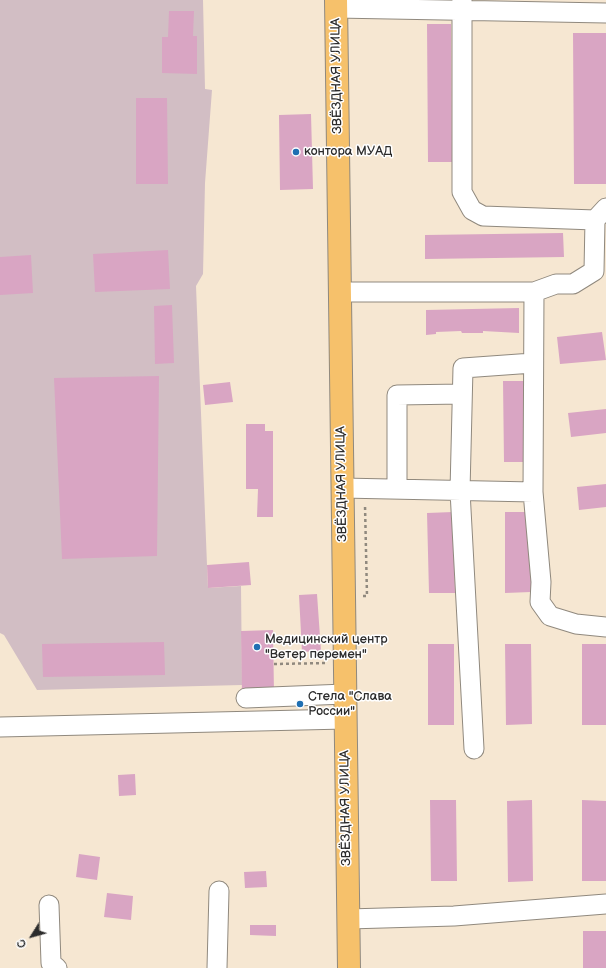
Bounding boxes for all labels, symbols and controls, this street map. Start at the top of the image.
street label: ЗВЁЗДНАЯ УЛИЦА [328,18,346,134]
place label: контора МУАД [304,144,392,160]
marker: контора МУАД [291,147,301,157]
street label: ЗВЁЗДНАЯ УЛИЦА [333,426,351,542]
place label: Медицинский центр "Ветер перемен" [265,632,388,663]
marker: Медицинский центр "Ветер перемен" [252,642,262,652]
place label: Стела "Слава России" [308,689,392,720]
marker: Стела "Слава России" [295,699,305,709]
street label: ЗВЁЗДНАЯ УЛИЦА [337,750,355,866]
north arrow [12,916,52,956]
text: С [15,937,30,950]

